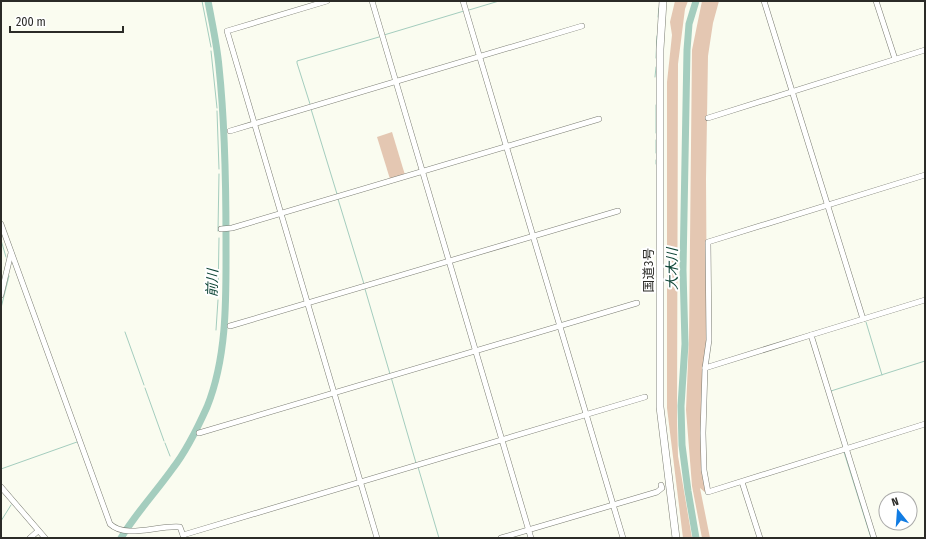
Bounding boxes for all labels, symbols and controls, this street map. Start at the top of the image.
scale bar [10,8,123,34]
text: 200 m [16,15,46,29]
water label: 大木川 [664,246,681,290]
street label: 国道3号 [641,248,656,292]
water label: 前川 [204,267,222,297]
north arrow [878,491,918,531]
text: N [890,495,900,509]

